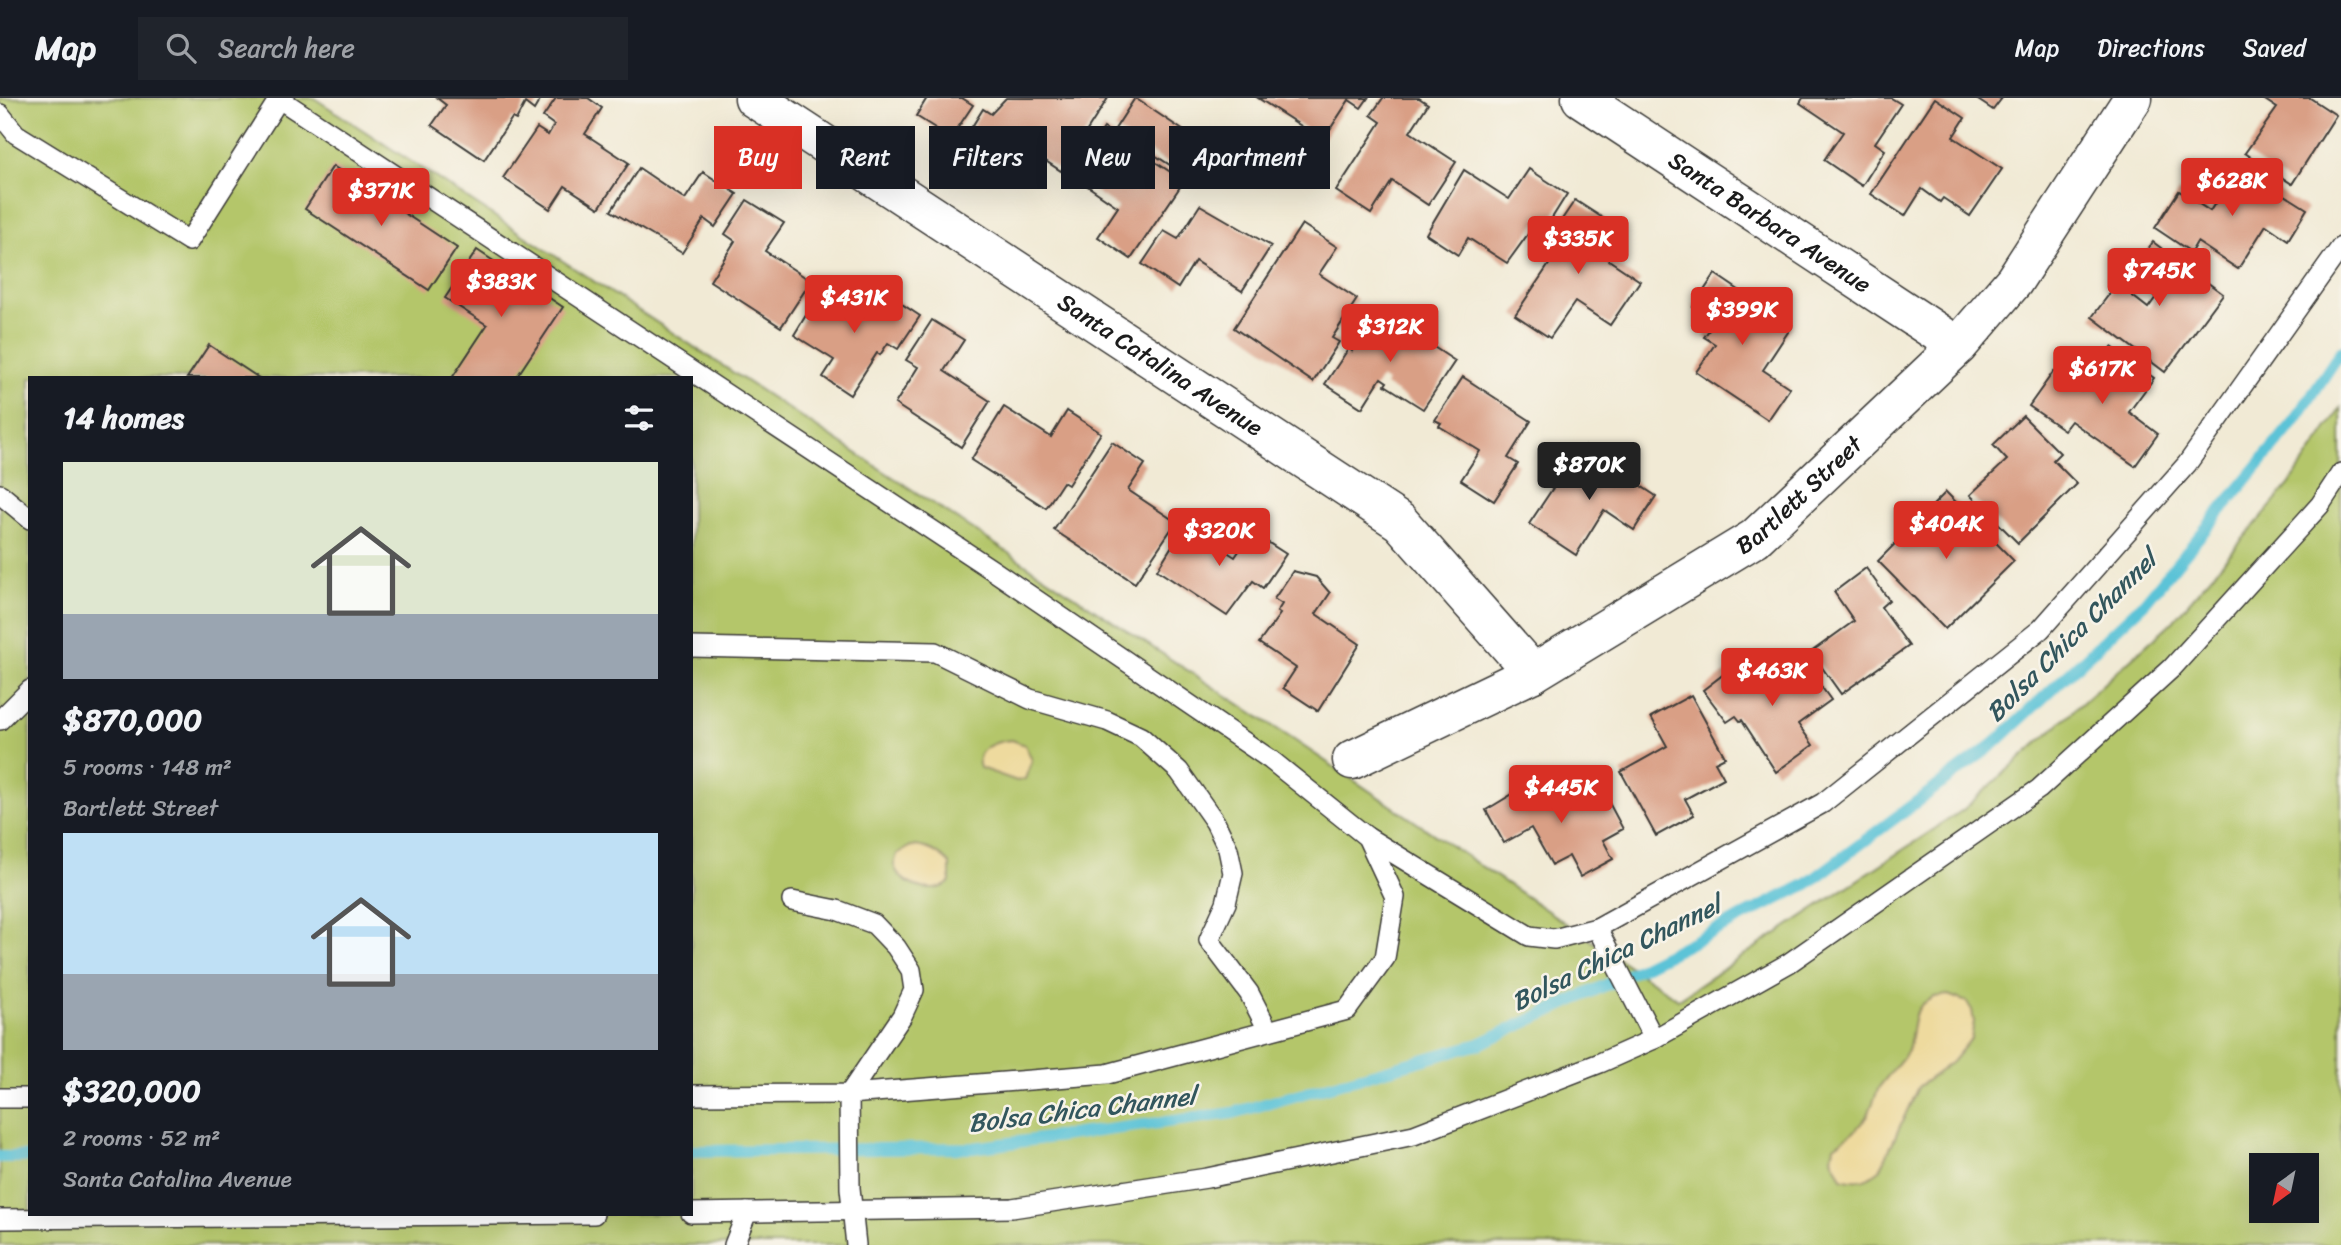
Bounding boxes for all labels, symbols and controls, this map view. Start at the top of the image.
search box [138,17,628,80]
text: Map [35,19,96,77]
text: Search here [218,25,355,71]
text: Map [2015,27,2059,69]
text: Directions [2097,27,2205,69]
text: Saved [2243,27,2306,69]
icon: search [162,29,200,67]
chip: Buy [714,126,802,189]
chip: Rent [816,126,915,189]
chip: Filters [929,126,1047,189]
chip: New [1061,126,1155,189]
chip: Apartment [1169,126,1330,189]
street label: Santa Barbara Avenue [1660,140,1880,305]
pin: $628K [2183,158,2281,218]
text: $628K [2197,160,2267,201]
pin: $371K [332,169,430,228]
text: $371K [348,170,414,211]
pin: $335K [1529,216,1627,276]
text: $335K [1544,218,1612,259]
pin: $745K [2110,248,2208,308]
text: $745K [2123,250,2195,291]
pin: $383K [452,260,550,319]
text: $383K [467,261,535,302]
pin: $431K [805,275,903,335]
text: $431K [821,277,887,318]
street label: Santa Catalina Avenue [1049,282,1272,448]
pin: $399K [1693,288,1791,347]
text: $399K [1707,289,1777,330]
pin: $312K [1341,304,1439,364]
text: $312K [1357,306,1423,347]
pin: $617K [2053,346,2151,406]
text: $617K [2069,348,2135,389]
text: 14 homes [63,391,184,445]
icon: filters [620,399,658,437]
street label: Bartlett Street [1727,424,1874,566]
pin: $870K [1540,442,1638,502]
text: $870K [1553,444,1625,485]
pin: $404K [1897,502,1995,561]
text: $404K [1910,503,1982,544]
icon: home [298,508,424,634]
pin: $320K [1170,508,1268,568]
text: $320K [1184,510,1254,551]
water label: Bolsa Chica Channel [1974,535,2172,733]
pin: $463K [1723,648,1821,708]
text: $463K [1737,650,1807,691]
text: $870,000 [63,693,202,747]
text: 5 rooms · 148 m² [63,747,232,788]
pin: $445K [1512,766,1610,825]
text: $445K [1525,767,1597,808]
text: Bartlett Street [63,788,218,829]
icon: home [298,879,424,1005]
water label: Bolsa Chica Channel [1503,880,1734,1024]
text: $320,000 [63,1064,201,1118]
water label: Bolsa Chica Channel [966,1072,1204,1146]
text: 2 rooms · 52 m² [63,1118,220,1159]
north arrow [2249,1153,2319,1223]
map controls [2249,1153,2319,1223]
text: Santa Catalina Avenue [63,1159,292,1200]

